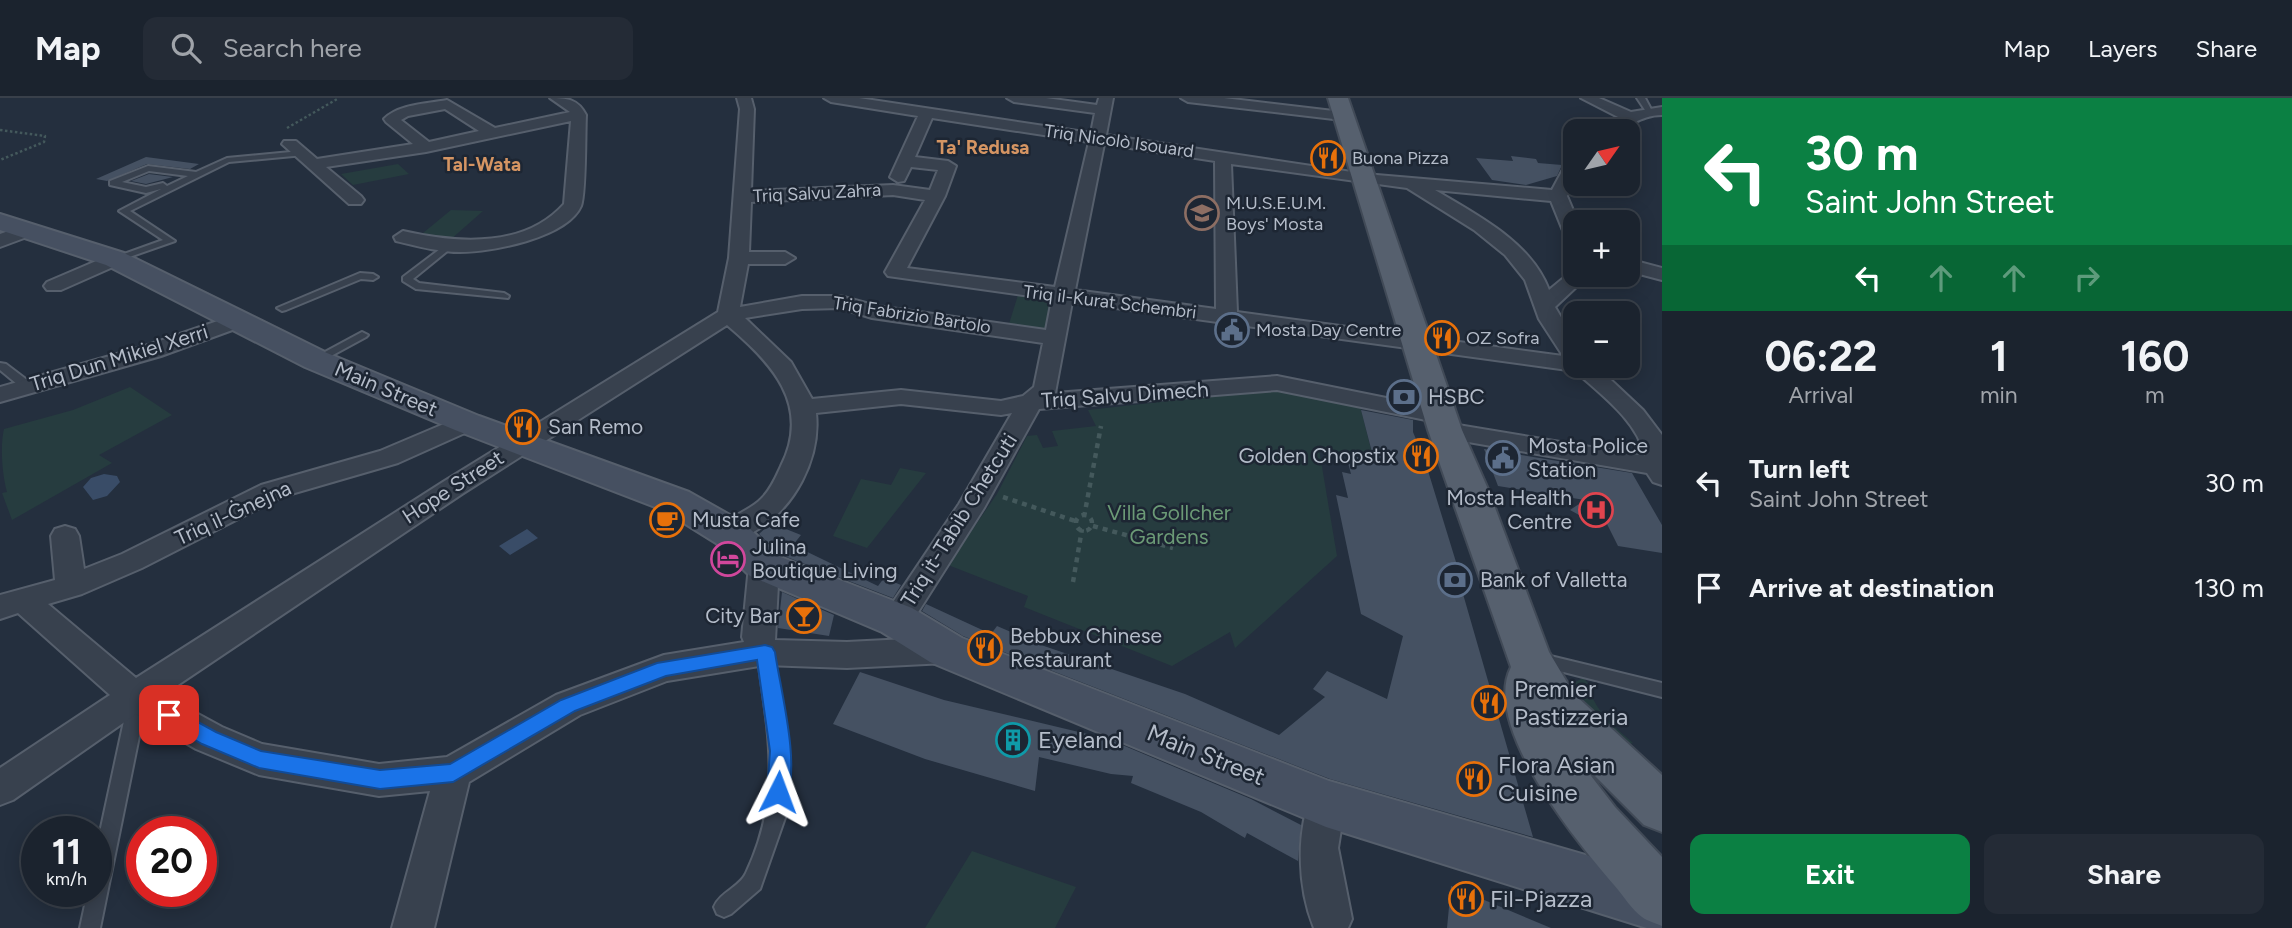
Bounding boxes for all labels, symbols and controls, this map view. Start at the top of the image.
search box [143,17,633,80]
text: Map [35,29,101,68]
icon: search [167,29,205,67]
text: Search here [223,32,362,64]
text: Map [2003,34,2050,63]
text: Layers [2088,34,2157,63]
text: Share [2195,34,2257,63]
north arrow [1563,119,1640,196]
map controls [1563,119,1640,378]
street label: Triq Nicolò Isouard [1043,120,1195,162]
text: 30 m [1805,123,1918,182]
icon: left [1690,126,1781,217]
district label: Ta' Redusa [936,136,1030,159]
restaurant icon: Buona Pizza [1309,139,1347,177]
place label: Buona Pizza [1352,147,1449,169]
district label: Tal-Wata [443,153,521,176]
street label: Triq Salvu Zahra [752,179,882,207]
text: Saint John Street [1805,183,2055,221]
place label: M.U.S.E.U.M. Boys' Mosta [1226,192,1326,235]
school or university icon: M.U.S.E.U.M. Boys' Mosta [1183,194,1221,232]
button: + [1563,210,1640,287]
icon: left [1849,259,1887,297]
icon: ahead [1922,259,1960,297]
icon: ahead [1995,259,2033,297]
icon: right [2068,259,2106,297]
street label: Triq il-Kurat Schembri [1022,280,1198,324]
street label: Triq Fabrizio Bartolo [831,292,993,338]
button: − [1563,301,1640,378]
public building icon: Mosta Day Centre [1213,311,1251,349]
street label: Triq Dun Mikiel Xerri [27,319,211,397]
place label: Mosta Day Centre [1256,319,1402,341]
restaurant icon: OZ Sofra [1423,319,1461,357]
place label: OZ Sofra [1466,327,1539,349]
text: 06:22 [1765,331,1877,382]
text: 1 [1990,331,2008,382]
text: 160 [2120,331,2189,382]
street label: Main Street [331,356,441,421]
street label: Triq Salvu Dimech [1040,376,1209,413]
bank icon: HSBC [1385,378,1423,416]
text: Arrival [1788,381,1853,409]
text: min [1980,381,2018,409]
text: m [2145,381,2165,409]
place label: HSBC [1428,384,1485,409]
restaurant icon: San Remo [504,408,542,446]
place label: San Remo [548,414,643,439]
street label: Triq it-Tabib Chetcuti [895,429,1022,611]
place label: Mosta Police Station [1528,433,1648,482]
restaurant icon: Golden Chopstix [1402,437,1440,475]
public building icon: Mosta Police Station [1484,439,1522,477]
place label: Golden Chopstix [1239,443,1396,468]
street label: Hope Street [397,445,508,529]
text: Turn left [1749,453,1850,485]
icon: left [1690,464,1728,502]
text: 30 m [2205,467,2264,499]
street label: Triq il-Ġnejna [171,475,295,550]
place label: Mosta Health Centre [1446,485,1572,534]
text: Saint John Street [1749,485,1928,513]
hospital icon: Mosta Health Centre [1577,491,1615,529]
park label: Villa Gollcher Gardens [1107,500,1231,549]
cafe icon: Musta Cafe [648,501,686,539]
place label: Musta Cafe [692,507,800,532]
place label: Julina Boutique Living [752,534,898,583]
hotel icon: Julina Boutique Living [709,540,747,578]
bank icon: Bank of Valletta [1436,561,1474,599]
place label: Bank of Valletta [1480,567,1627,592]
icon: arrive [1690,569,1728,607]
text: Arrive at destination [1749,572,1994,604]
text: 130 m [2194,572,2264,604]
bar icon: City Bar [785,597,823,635]
place label: City Bar [705,603,780,628]
place label: Bebbux Chinese Restaurant [1010,623,1162,672]
restaurant icon: Bebbux Chinese Restaurant [966,629,1004,667]
place label: Premier Pastizzeria [1514,674,1628,731]
restaurant icon: Premier Pastizzeria [1470,684,1508,722]
pin [139,685,199,745]
icon: arrive [150,696,188,734]
street label: Main Street [1143,718,1269,791]
building icon: Eyeland [994,721,1032,759]
place label: Eyeland [1038,725,1123,754]
place label: Flora Asian Cuisine [1498,750,1615,807]
position arrow [741,755,815,829]
restaurant icon: Flora Asian Cuisine [1455,760,1493,798]
speed limit sign: 20 [126,816,217,907]
text: 11 [52,831,81,873]
button: Exit [1690,834,1970,914]
button: Share [1984,834,2264,914]
text: km/h [46,868,87,890]
restaurant icon: Fil-Pjazza [1447,880,1485,918]
place label: Fil-Pjazza [1490,884,1592,913]

